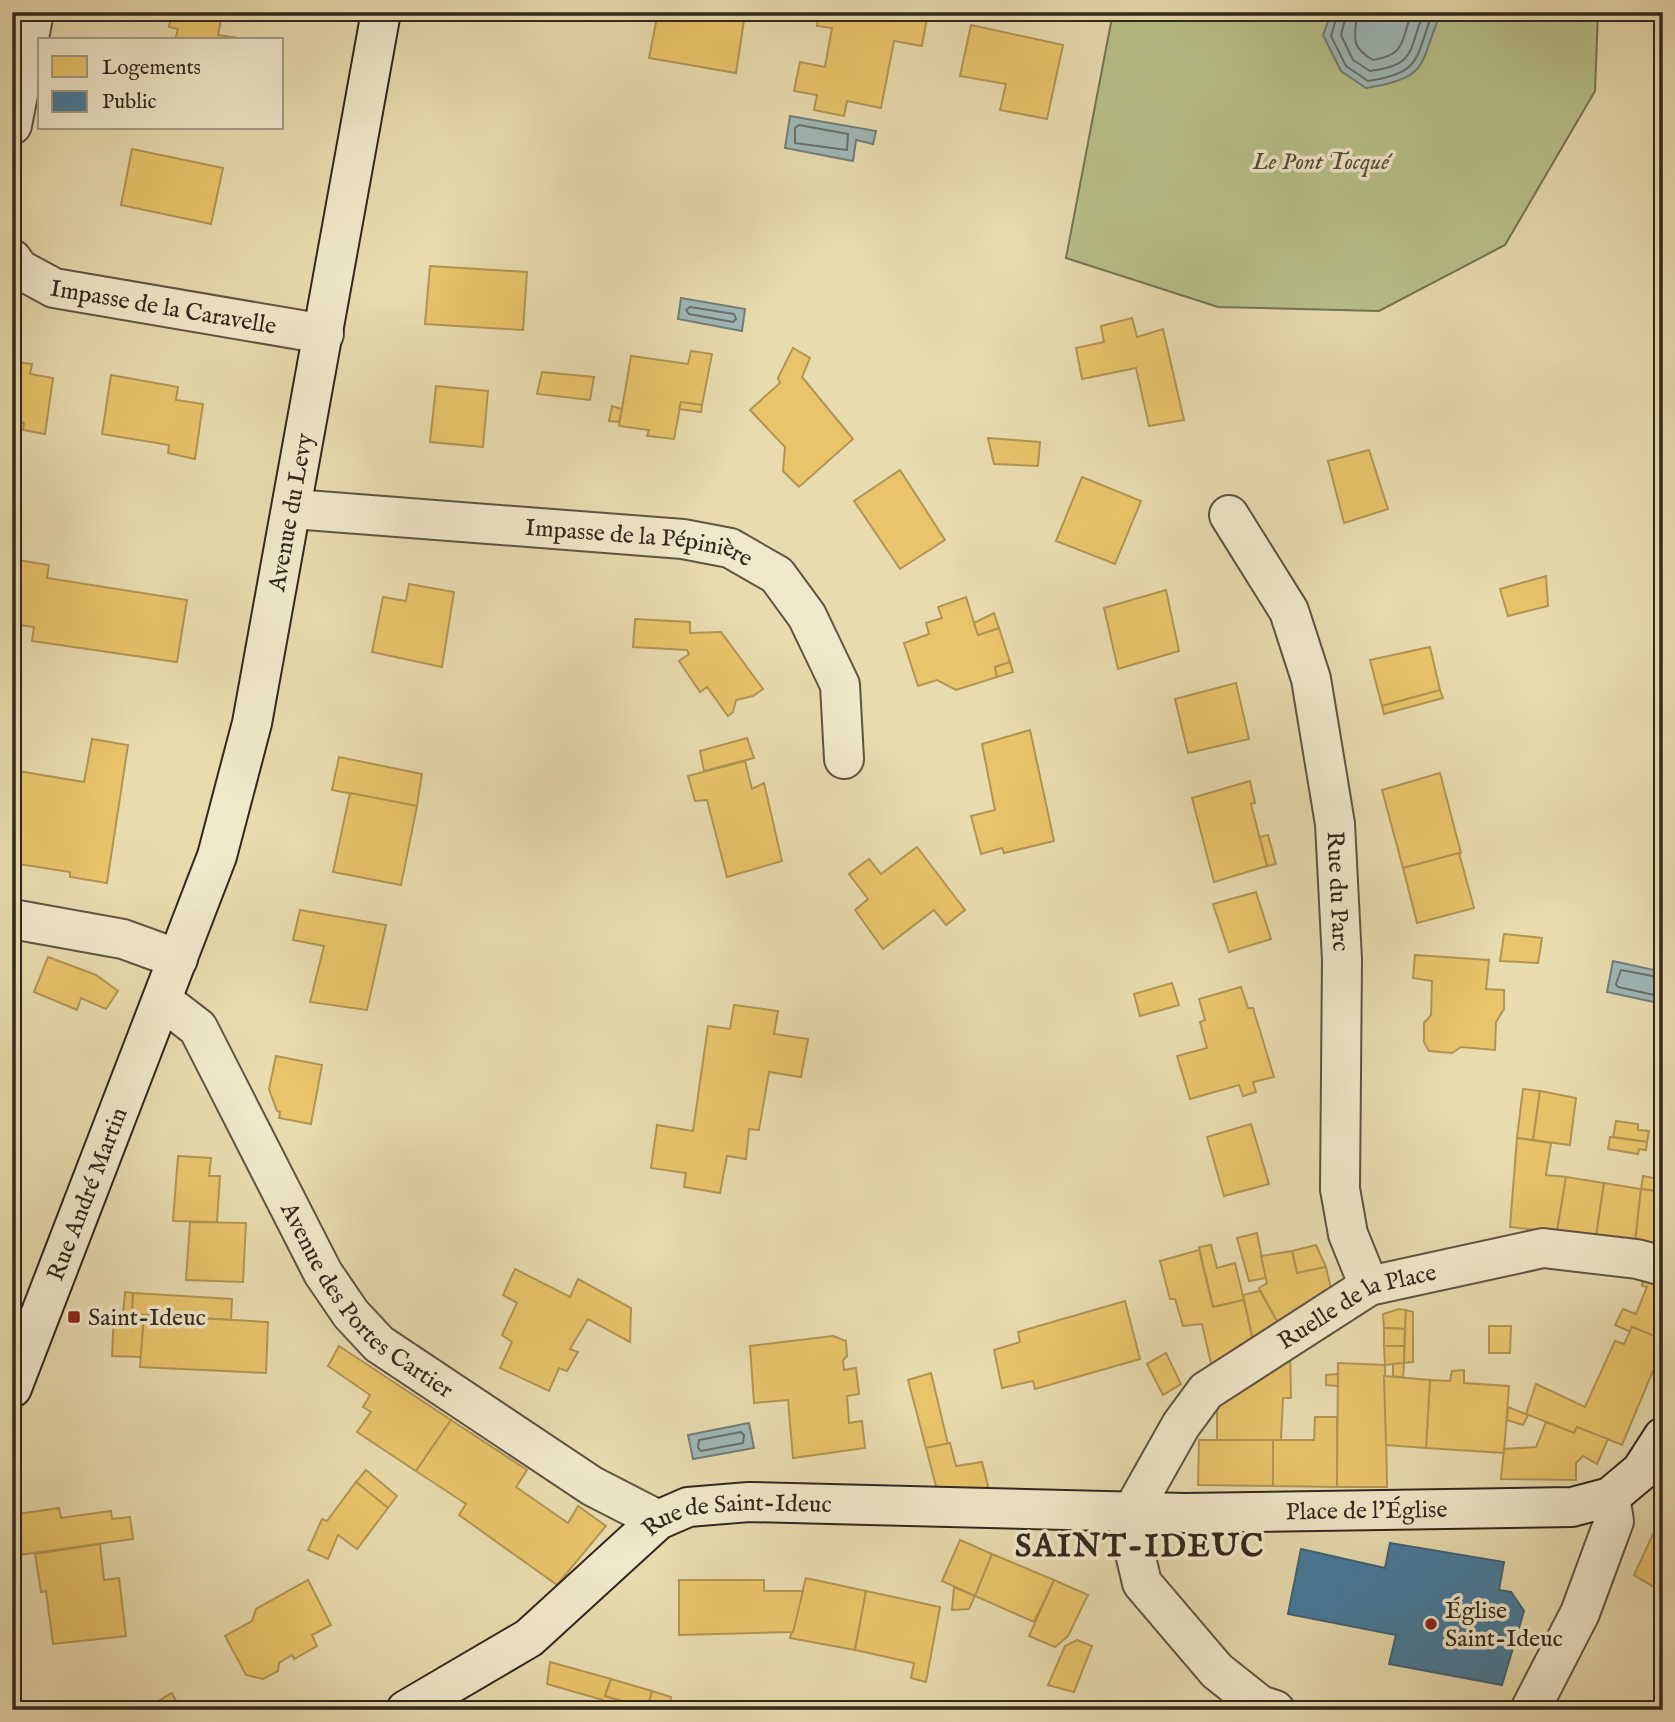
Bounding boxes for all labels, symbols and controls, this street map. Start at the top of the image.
legend [38,38,284,130]
text: Logements [102,55,201,82]
text: Public [102,89,156,116]
park label: Le Pont Tocqué [1252,147,1393,178]
street label: Impasse de la Caravelle [48,274,278,343]
street label: Avenue du Levy [262,431,321,595]
street label: Impasse de la Pépinière [524,513,758,575]
street label: Rue du Parc [1318,830,1356,952]
street label: Rue André Martin [41,1103,136,1285]
street label: Avenue des Portes Cartier [272,1197,459,1406]
street label: Ruelle de la Place [1272,1258,1440,1358]
place label: Saint-Ideuc [88,1303,206,1334]
marker: Saint-Ideuc [66,1309,82,1325]
street label: Rue de Saint-Ideuc [636,1488,832,1544]
street label: Place de l'Église [1286,1495,1448,1528]
district label: SAINT-IDEUC [1015,1527,1265,1568]
place label: Église Saint-Ideuc [1445,1596,1563,1655]
marker: Église Saint-Ideuc [1423,1616,1439,1632]

